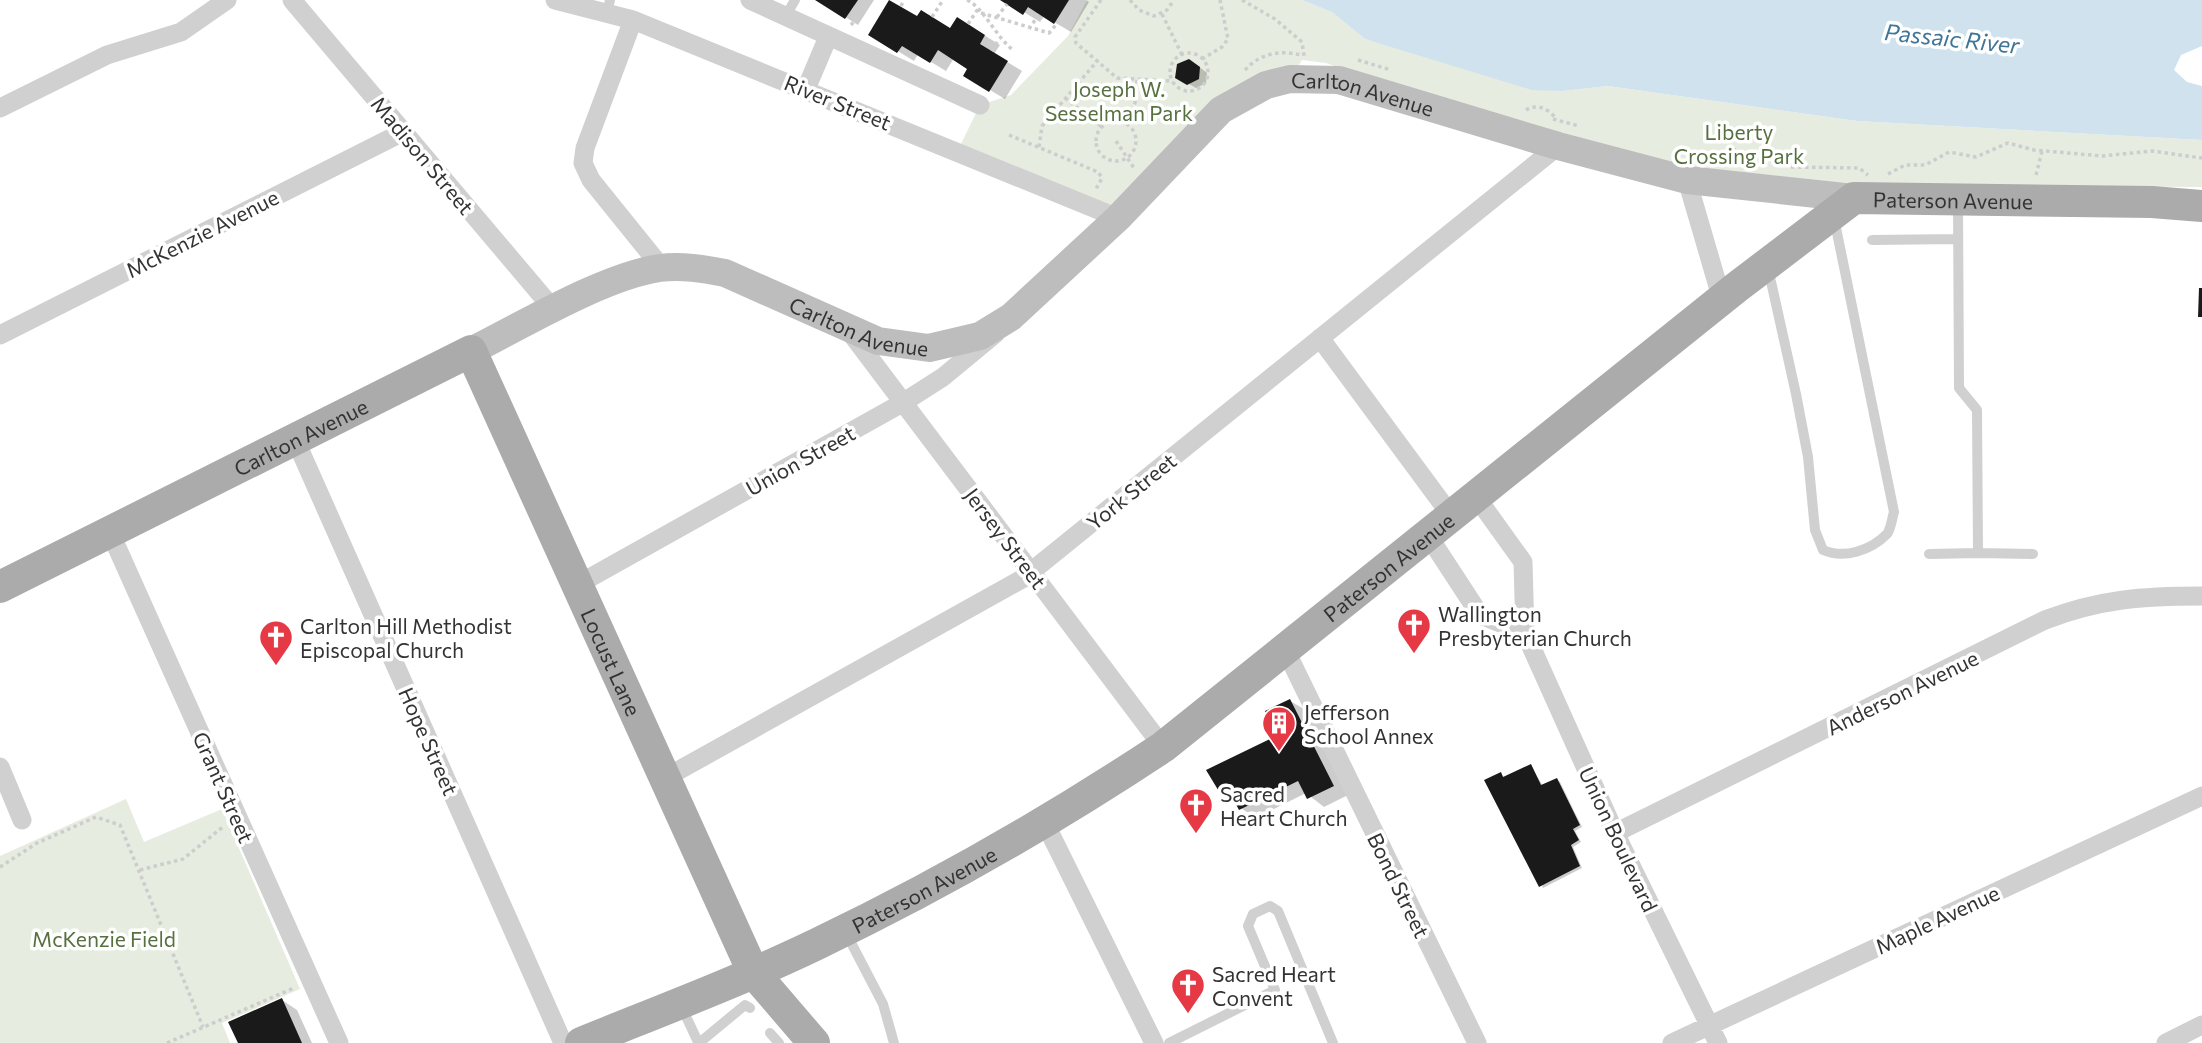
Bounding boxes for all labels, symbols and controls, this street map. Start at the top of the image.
water label: Passaic River [1883,17,2022,59]
street label: Carlton Avenue [1291,67,1437,120]
street label: River Street [781,69,895,135]
park label: Joseph W. Sesselman Park [1045,76,1193,125]
street label: Madison Street [367,91,479,219]
park label: Liberty Crossing Park [1674,119,1804,168]
street label: McKenzie Avenue [122,184,282,282]
street label: Paterson Avenue [1873,186,2033,213]
street label: Carlton Avenue [786,291,930,360]
street label: Carlton Avenue [229,393,371,480]
street label: Union Street [741,420,859,500]
street label: York Street [1081,447,1181,535]
street label: Jersey Street [960,483,1052,593]
street label: Paterson Avenue [1318,507,1458,626]
place label: Wallington Presbyterian Church [1438,601,1632,650]
street label: Locust Lane [577,604,647,719]
church icon: Wallington Presbyterian Church [1395,606,1433,655]
place label: Carlton Hill Methodist Episcopal Church [300,613,512,662]
church icon: Carlton Hill Methodist Episcopal Church [257,618,295,667]
street label: Anderson Avenue [1822,644,1982,740]
street label: Hope Street [394,683,464,799]
place label: Jefferson School Annex [1304,699,1434,748]
building icon: Jefferson School Annex [1260,704,1298,753]
street label: Grant Street [188,728,260,846]
street label: Union Boulevard [1574,763,1664,915]
place label: Sacred Heart Church [1220,781,1347,830]
church icon: Sacred Heart Church [1177,786,1215,835]
street label: Bond Street [1363,828,1435,942]
street label: Paterson Avenue [847,840,1000,938]
street label: Maple Avenue [1871,879,2003,959]
park label: McKenzie Field [32,926,176,951]
place label: Sacred Heart Convent [1212,961,1336,1010]
church icon: Sacred Heart Convent [1169,966,1207,1015]

